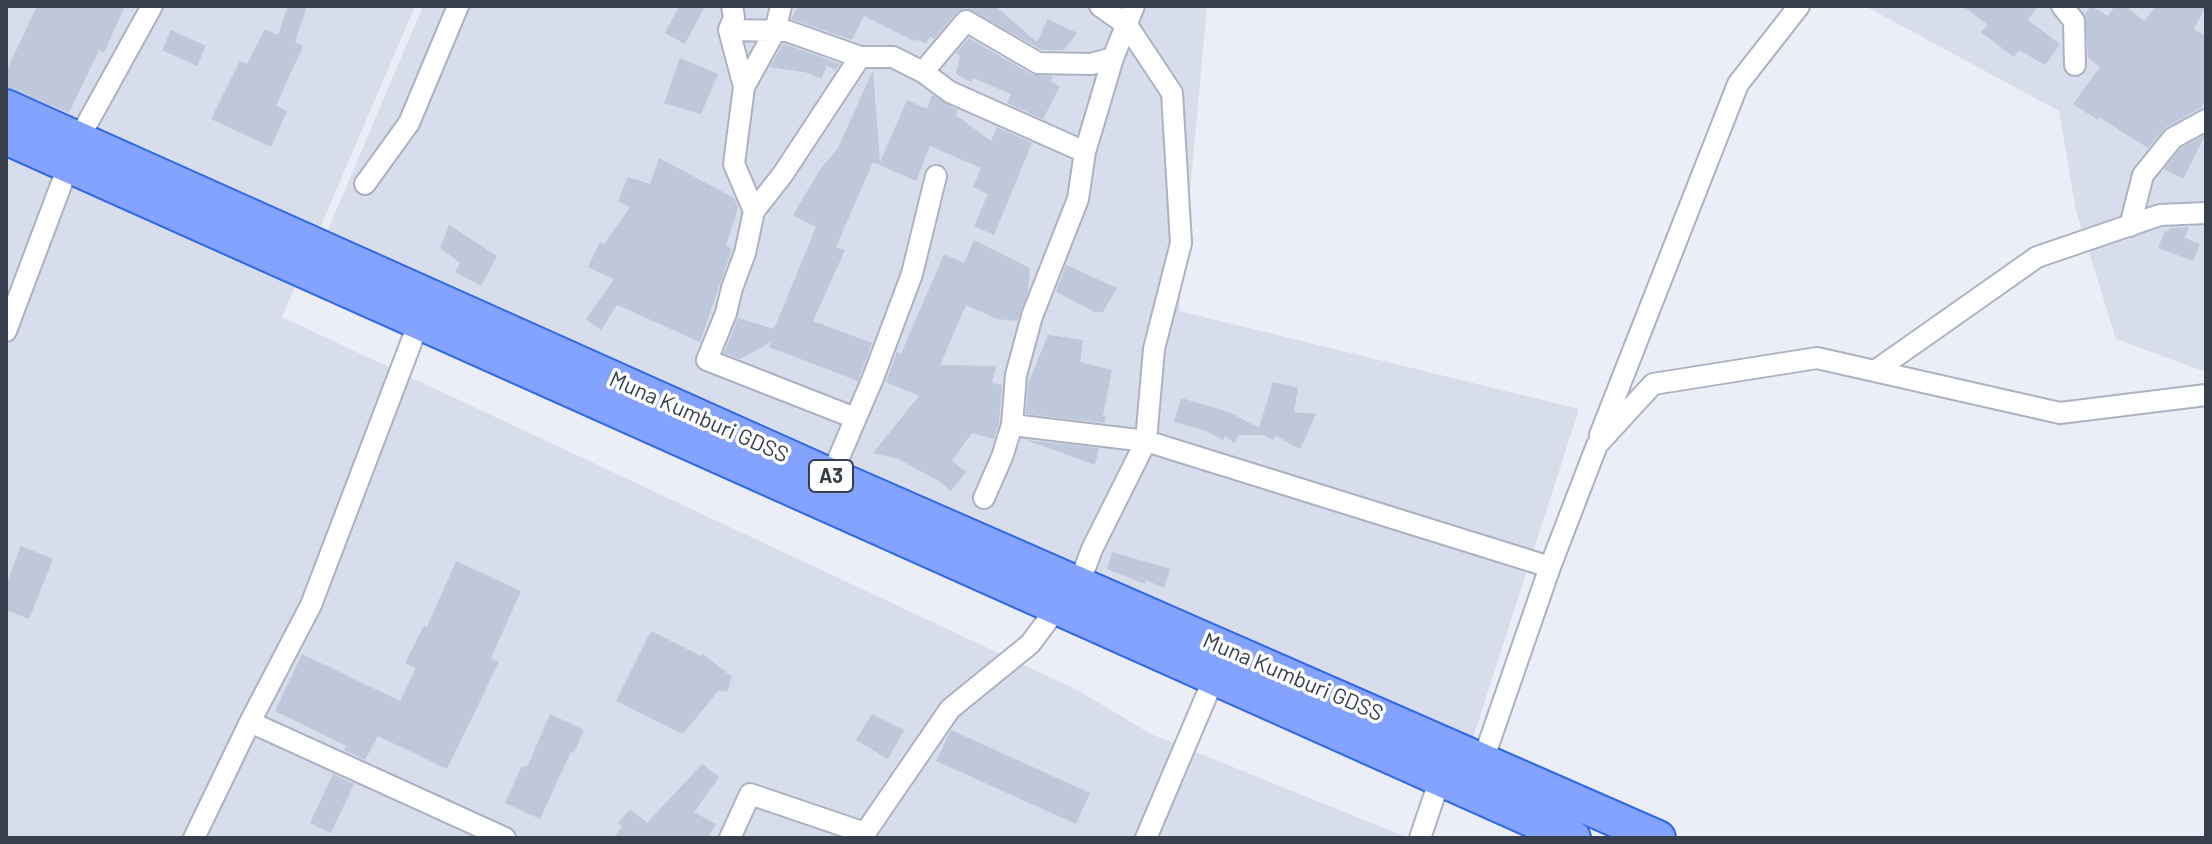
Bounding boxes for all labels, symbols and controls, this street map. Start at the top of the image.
street label: Muna Kumburi GDSS [605,366,793,468]
road number: A3 [809,460,853,492]
street label: Muna Kumburi GDSS [1199,627,1387,727]

